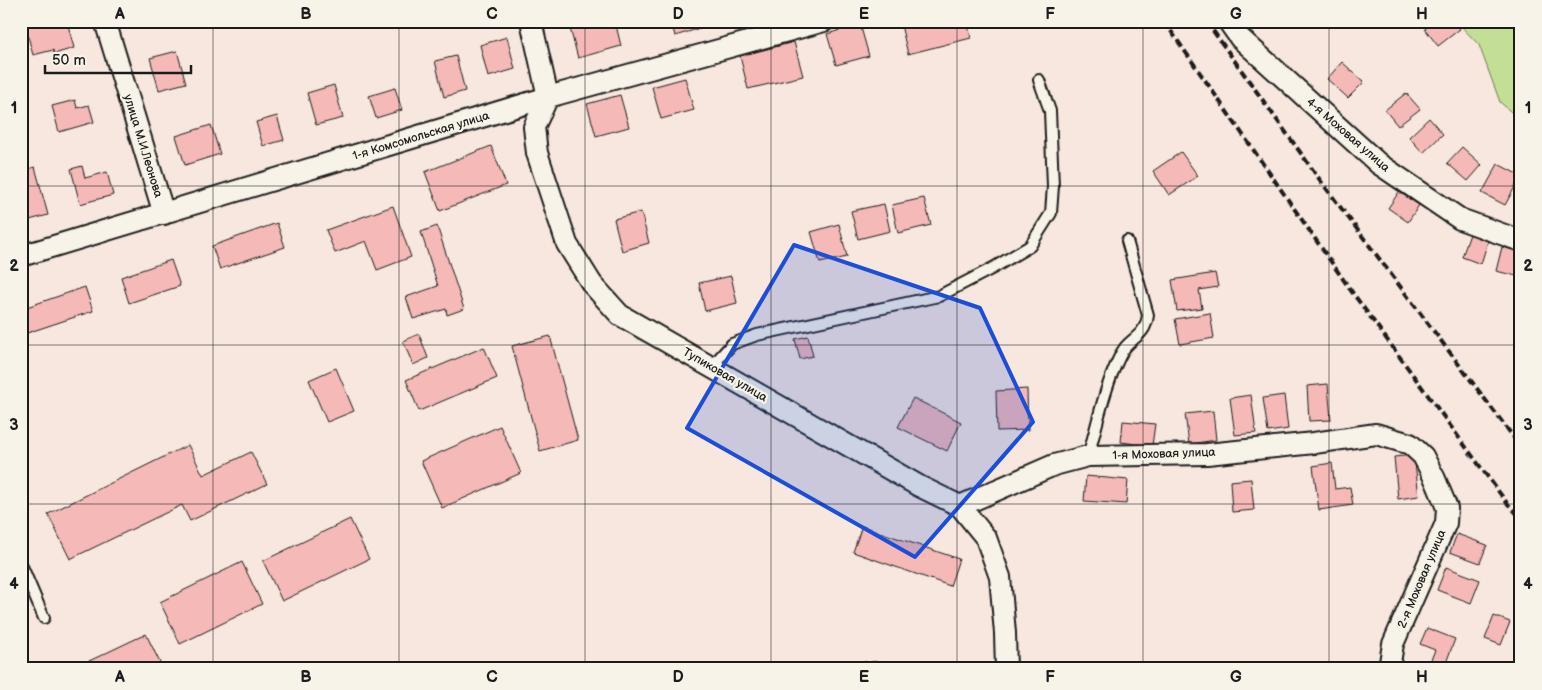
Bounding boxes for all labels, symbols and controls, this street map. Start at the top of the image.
text: A [114,5,125,24]
text: B [300,5,312,24]
text: C [486,5,498,24]
text: D [672,5,684,24]
text: E [859,5,869,24]
text: F [1045,5,1055,24]
text: G [1230,5,1242,24]
text: H [1416,5,1428,24]
scale bar [45,42,191,74]
text: 50 m [52,51,86,70]
street label: улица М.И.Леонова [120,93,166,199]
street label: 4-я Моховая улица [1303,95,1393,175]
text: 1 [11,99,17,118]
text: 1 [1525,99,1531,118]
street label: 1-я Комсомольская улица [351,108,491,164]
text: 2 [9,257,19,276]
text: 2 [1523,257,1533,276]
street label: Тупиковая улица [680,345,770,405]
text: 3 [9,416,19,435]
text: 3 [1523,416,1533,435]
street label: 1-я Моховая улица [1112,445,1216,463]
street label: 2-я Моховая улица [1394,527,1450,631]
text: 4 [9,575,19,594]
text: 4 [1523,575,1533,594]
text: A [114,668,125,687]
text: B [300,668,312,687]
text: C [486,668,498,687]
text: D [672,668,684,687]
text: E [859,668,869,687]
text: F [1045,668,1055,687]
text: G [1230,668,1242,687]
text: H [1416,668,1428,687]

